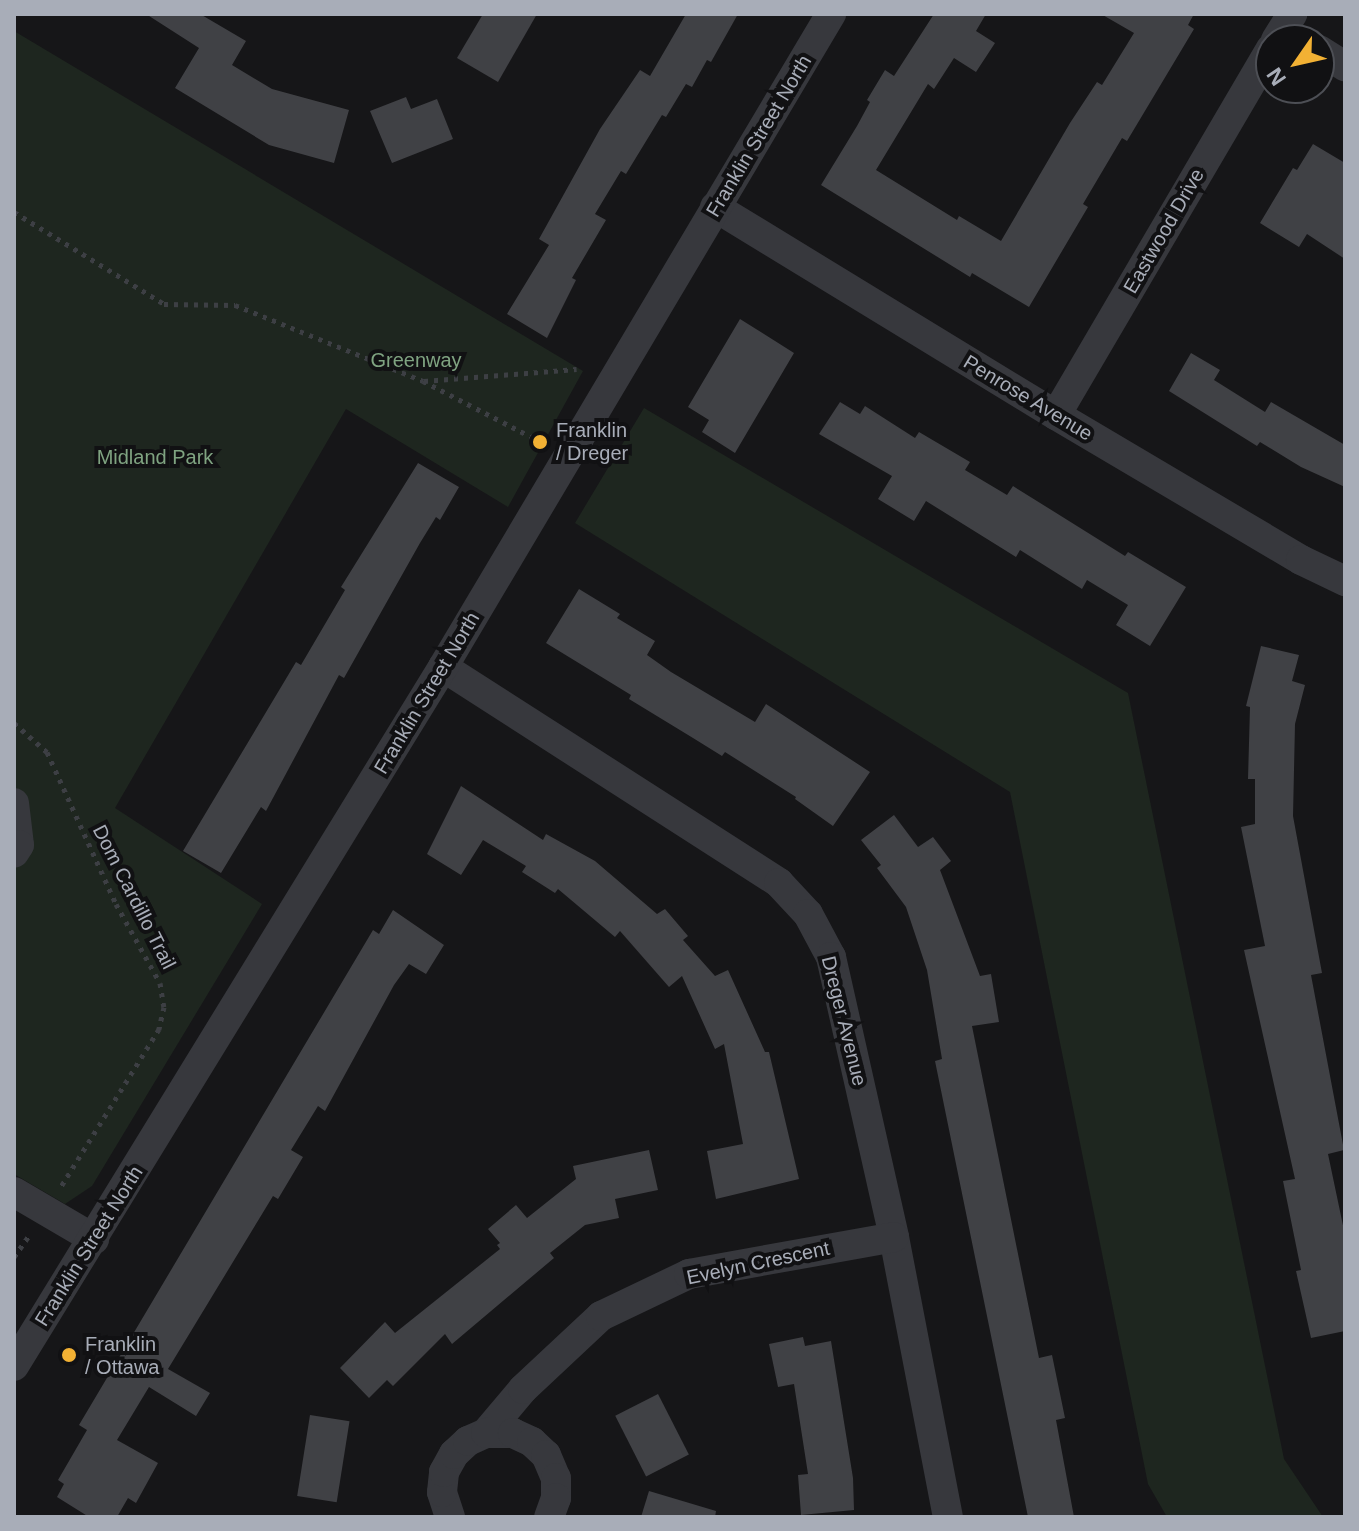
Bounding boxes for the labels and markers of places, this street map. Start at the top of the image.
place label: Franklin / Dreger [556,418,628,465]
marker: Franklin / Dreger [531,433,549,451]
place label: Franklin / Ottawa [85,1332,159,1379]
marker: Franklin / Ottawa [60,1346,78,1364]

